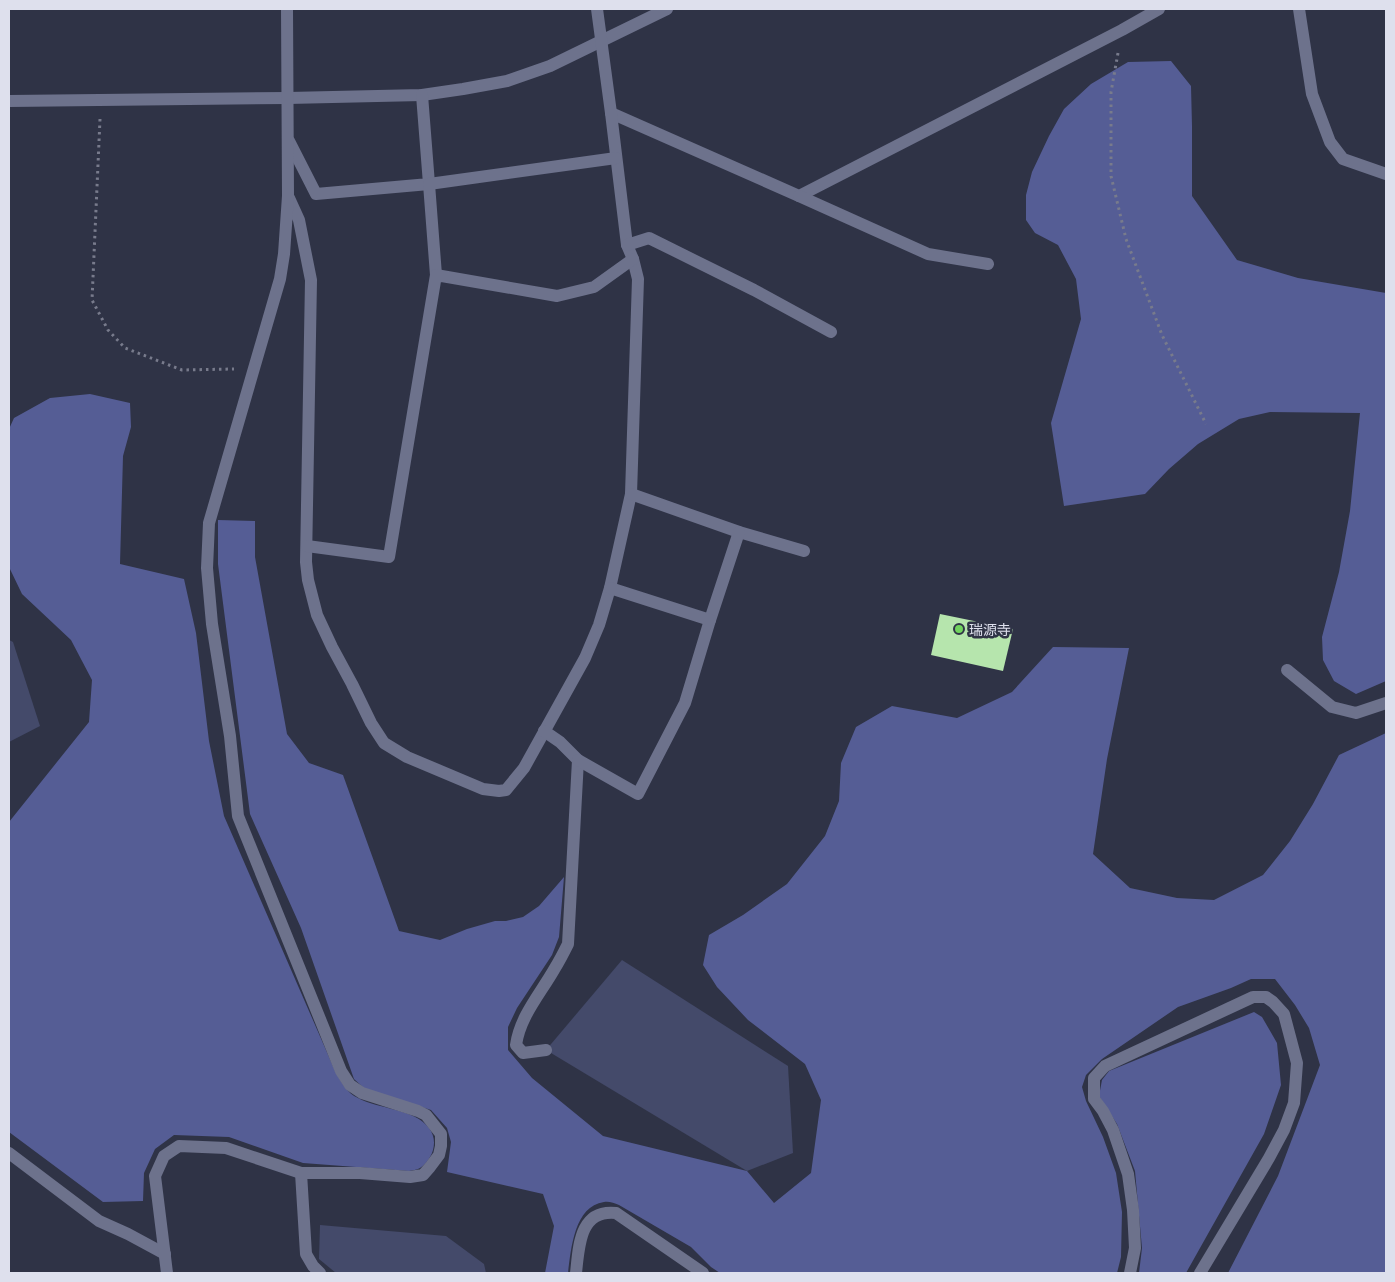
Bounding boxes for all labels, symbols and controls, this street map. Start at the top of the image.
place label: 瑞源寺 [969,620,1011,639]
marker: 瑞源寺 [953,623,965,635]

